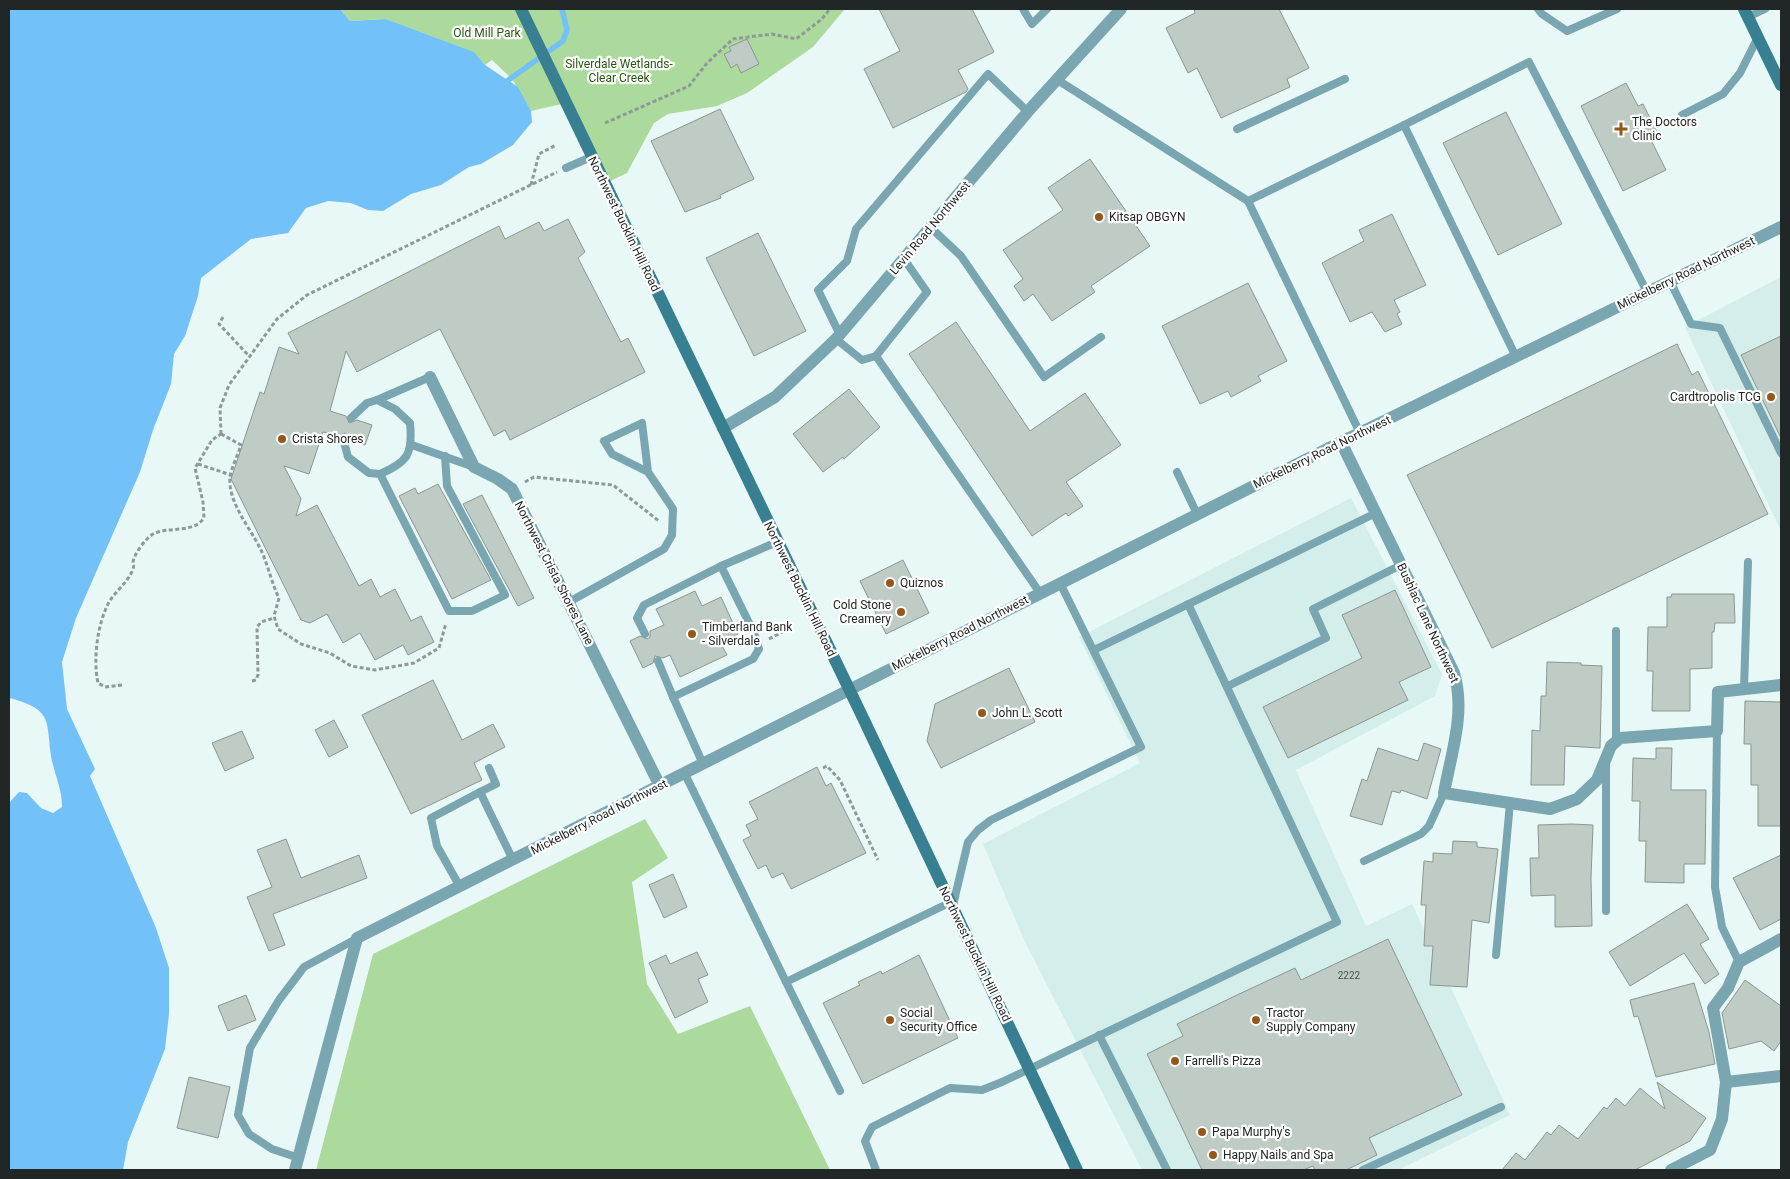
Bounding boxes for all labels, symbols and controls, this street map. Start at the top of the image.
park label: Old Mill Park [453,26,522,40]
park label: Silverdale Wetlands- Clear Creek [565,57,674,85]
place label: The Doctors Clinic [1632,115,1697,143]
marker: The Doctors Clinic [1614,122,1628,136]
street label: Northwest Bucklin Hill Road [585,154,663,294]
street label: Levin Road Northwest [887,178,973,277]
place label: Kitsap OBGYN [1109,210,1185,224]
marker: Kitsap OBGYN [1093,211,1105,223]
street label: Mickelberry Road Northwest [1615,234,1757,312]
place label: Cardtropolis TCG [1670,390,1761,404]
marker: Cardtropolis TCG [1765,391,1777,403]
street label: Mickelberry Road Northwest [1251,413,1393,491]
place label: Crista Shores [292,432,364,446]
marker: Crista Shores [276,433,288,445]
street label: Northwest Crista Shores Lane [512,499,596,647]
street label: Northwest Bucklin Hill Road [761,519,839,659]
street label: Bushlac Lane Northwest [1394,561,1462,685]
place label: Quiznos [900,576,943,590]
marker: Quiznos [884,577,896,589]
street label: Mickelberry Road Northwest [889,592,1031,674]
place label: Cold Stone Creamery [833,598,891,626]
marker: Cold Stone Creamery [895,606,907,618]
place label: Timberland Bank - Silverdale [702,620,793,648]
marker: Timberland Bank - Silverdale [686,628,698,640]
place label: John L. Scott [992,706,1062,720]
marker: John L. Scott [976,707,988,719]
street label: Mickelberry Road Northwest [528,776,670,858]
street label: Northwest Bucklin Hill Road [936,884,1014,1024]
house number: 2222 [1338,970,1361,981]
place label: Social Security Office [900,1006,977,1034]
place label: Tractor Supply Company [1266,1006,1356,1034]
marker: Social Security Office [884,1014,896,1026]
marker: Tractor Supply Company [1250,1014,1262,1026]
place label: Farrelli's Pizza [1185,1054,1261,1068]
marker: Farrelli's Pizza [1169,1055,1181,1067]
place label: Papa Murphy's [1212,1125,1290,1139]
marker: Papa Murphy's [1196,1126,1208,1138]
place label: Happy Nails and Spa [1223,1148,1334,1162]
marker: Happy Nails and Spa [1207,1149,1219,1161]

